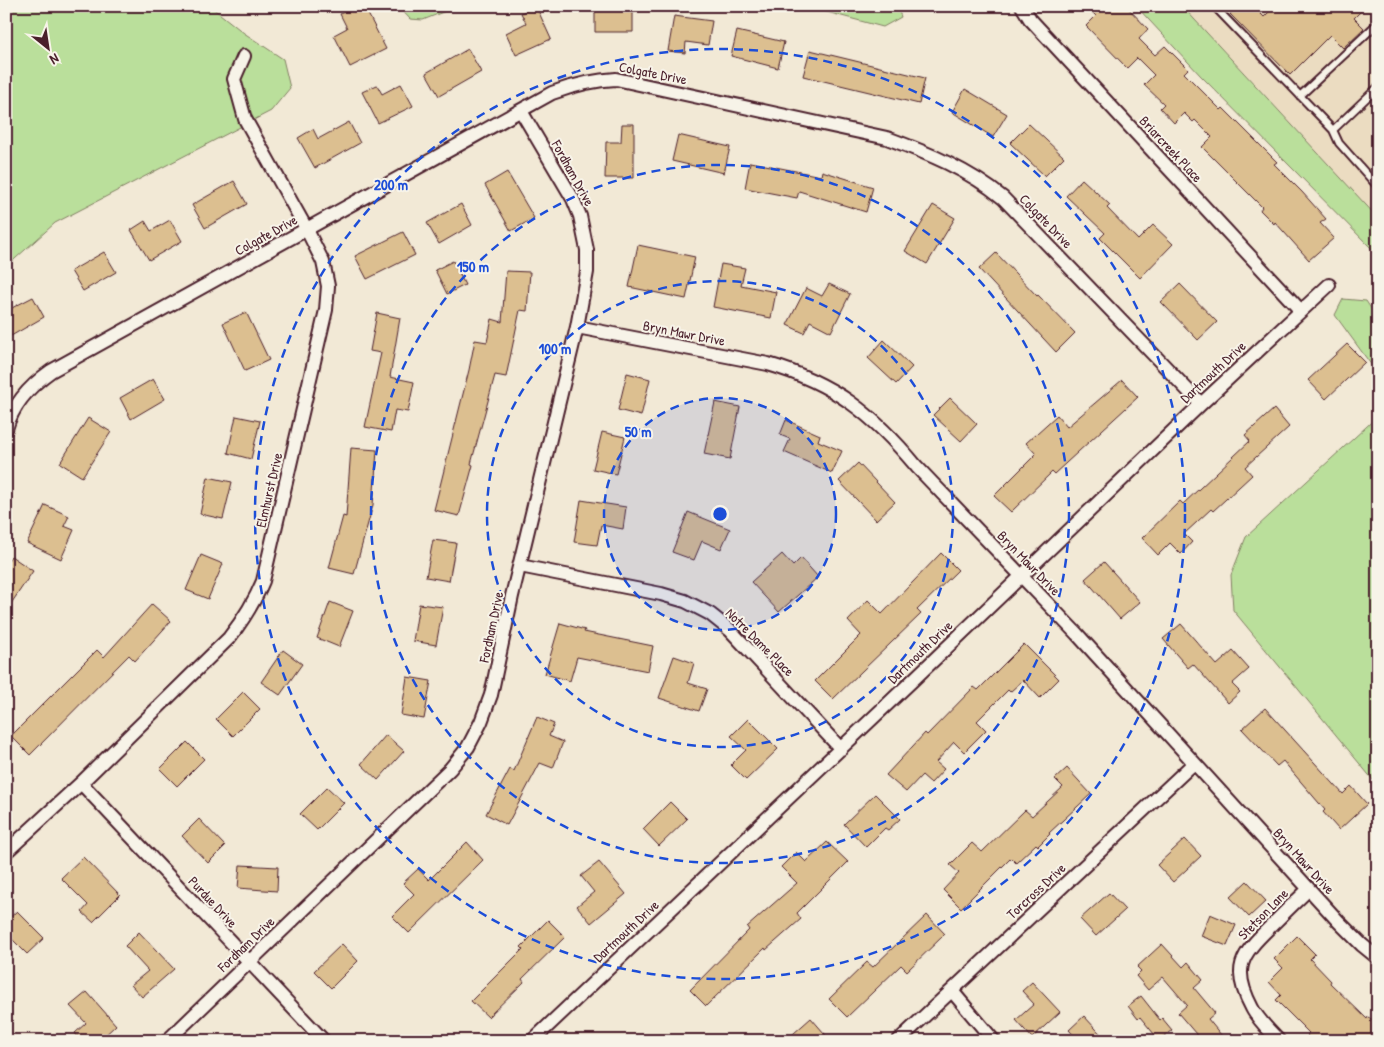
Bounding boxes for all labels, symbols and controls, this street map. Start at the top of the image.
north arrow [22,22,72,72]
text: N [46,50,63,70]
street label: Colgate Drive [617,57,689,89]
street label: Briarcreek Place [1136,111,1207,186]
street label: Fordham Drive [547,136,599,209]
text: 200 m [374,174,408,195]
street label: Colgate Drive [1015,189,1077,253]
street label: Colgate Drive [231,209,301,260]
text: 150 m [457,256,489,277]
street label: Bryn Mawr Drive [641,315,727,351]
street label: Dartmouth Drive [1176,336,1250,407]
text: 100 m [539,338,571,359]
text: 50 m [625,421,651,442]
street label: Elmhurst Drive [251,450,286,529]
centre of rings [711,505,729,523]
street label: Bryn Mawr Drive [993,526,1065,600]
street label: Fordham Drive [474,589,507,665]
street label: Notre Dame Place [722,603,799,680]
street label: Dartmouth Drive [883,616,957,687]
street label: Bryn Mawr Drive [1269,823,1340,899]
street label: Torcross Drive [1002,858,1070,923]
street label: Purdue Drive [185,872,242,932]
street label: Stetson Lane [1233,883,1292,944]
street label: Dartmouth Drive [589,895,663,966]
street label: Fordham Drive [212,911,279,976]

